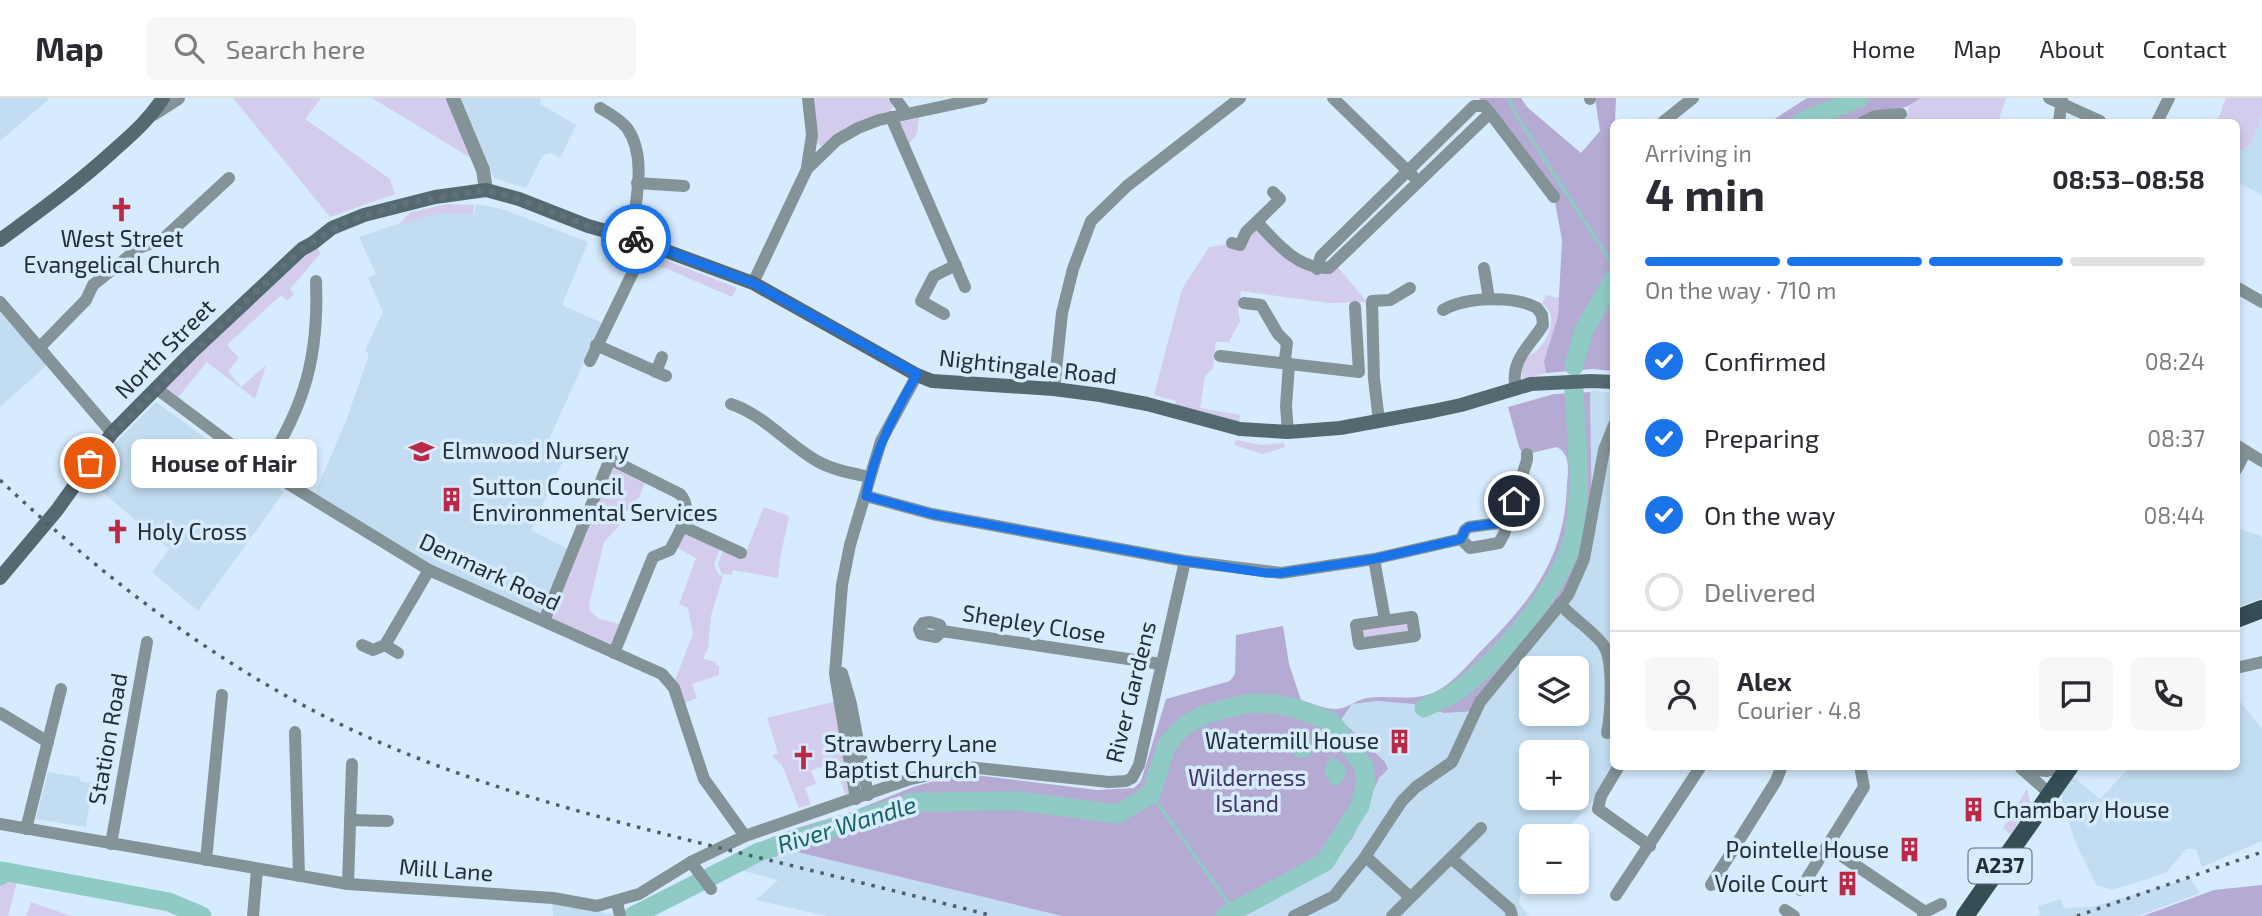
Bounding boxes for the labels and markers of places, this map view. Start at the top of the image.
church icon: West Street Evangelical Church [108,195,136,223]
place label: West Street Evangelical Church [24,224,220,278]
pin [60,433,120,493]
place label: Elmwood Nursery [442,436,629,464]
school or university icon: Elmwood Nursery [408,437,436,465]
callout: House of Hair [132,438,318,488]
pin [1484,471,1544,531]
place label: Sutton Council Environmental Services [472,472,718,526]
building icon: Sutton Council Environmental Services [438,486,466,514]
place label: Holy Cross [137,517,247,545]
church icon: Holy Cross [103,518,131,546]
place label: Watermill House [1205,726,1379,754]
building icon: Watermill House [1385,727,1413,755]
place label: Strawberry Lane Baptist Church [824,729,997,783]
church icon: Strawberry Lane Baptist Church [790,743,818,771]
place label: Chambary House [1993,795,2170,823]
building icon: Chambary House [1959,796,1987,824]
place label: Pointelle House [1726,835,1889,863]
building icon: Pointelle House [1895,836,1923,864]
place label: Voile Court [1715,869,1828,897]
building icon: Voile Court [1834,870,1862,898]

